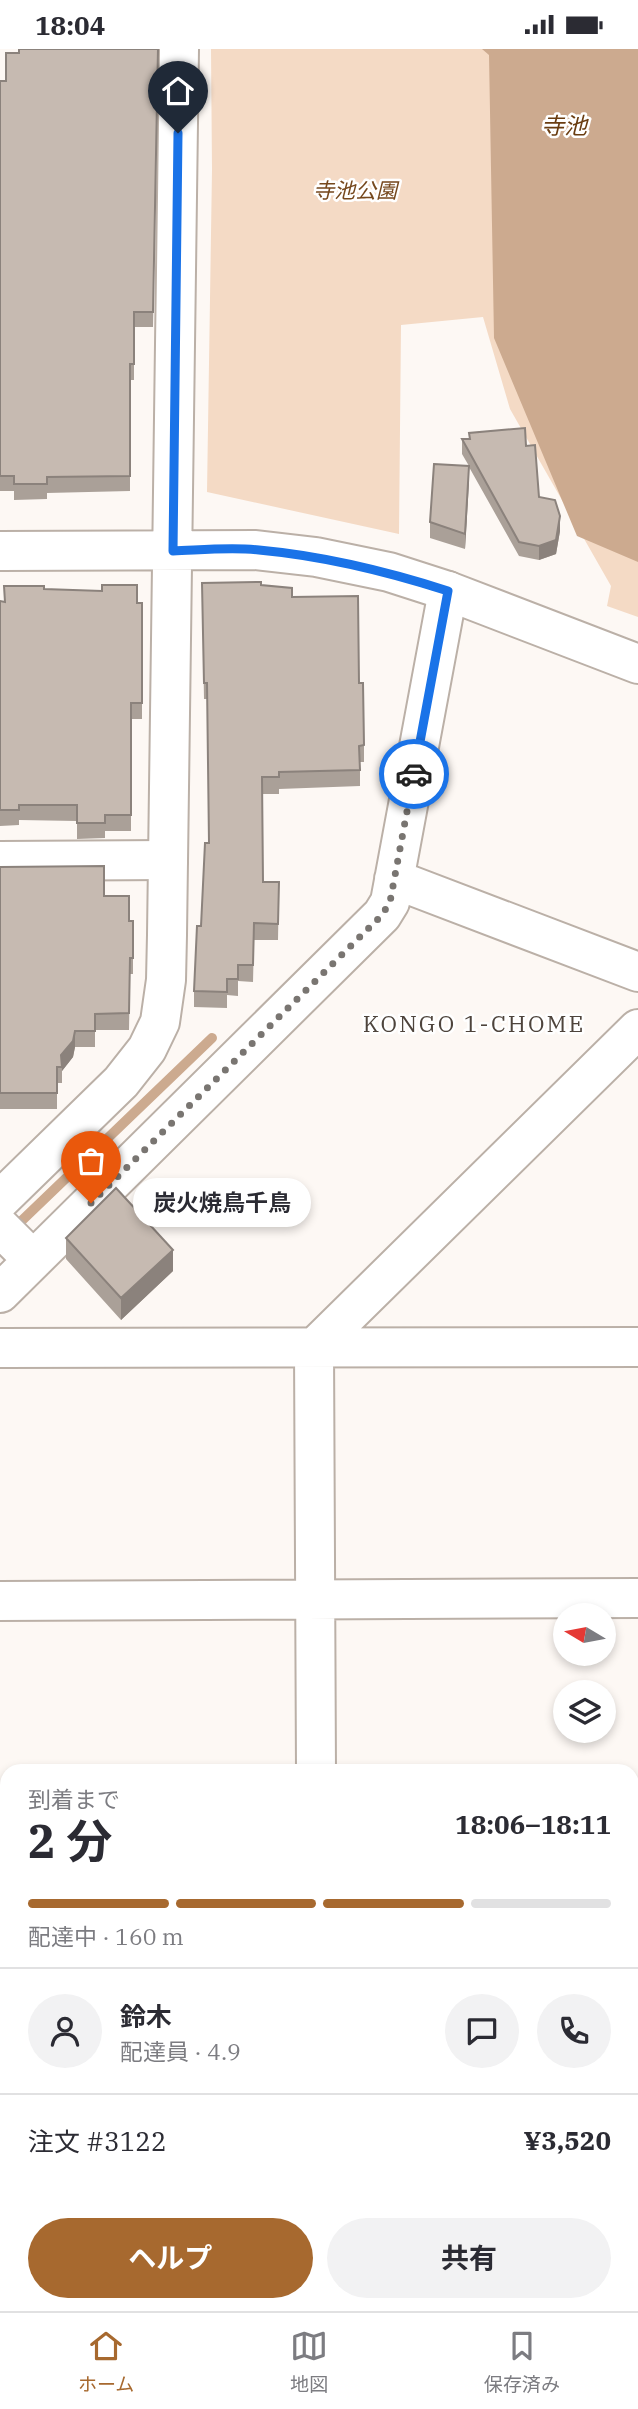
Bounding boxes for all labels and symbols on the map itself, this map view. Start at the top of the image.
pin [148,61,208,133]
water label: 寺池 [541,110,589,140]
park label: 寺池公園 [313,176,400,204]
courier [379,739,449,809]
district label: KONGO 1-CHOME [363,1008,585,1038]
pin [61,1131,121,1203]
callout: 炭火焼鳥千鳥 [133,1179,312,1227]
north arrow [553,1603,616,1666]

